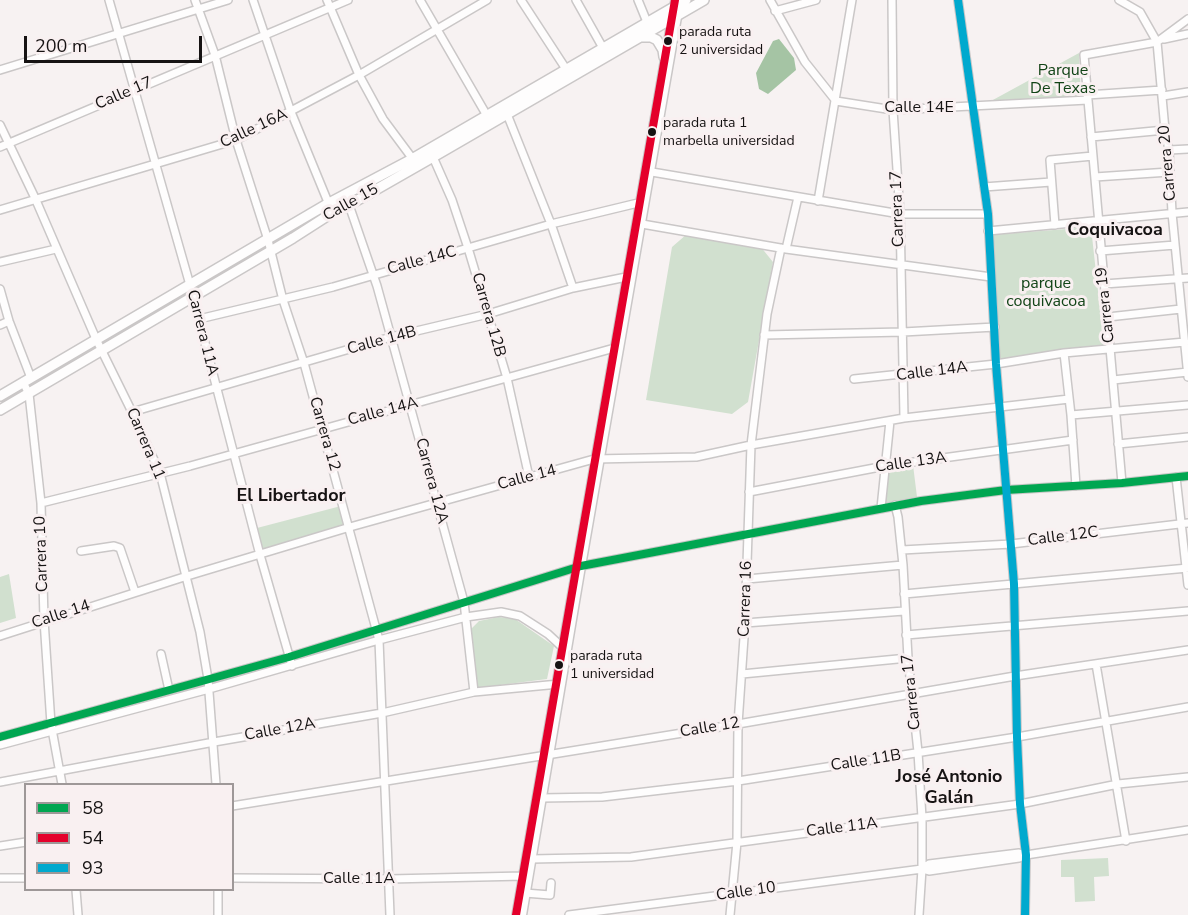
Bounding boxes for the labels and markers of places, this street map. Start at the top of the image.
place label: parada ruta 2 universidad [679,25,763,57]
marker: parada ruta 2 universidad [662,35,674,47]
place label: parada ruta 1 marbella universidad [663,116,795,148]
marker: parada ruta 1 marbella universidad [646,126,658,138]
place label: parada ruta 1 universidad [570,649,654,682]
marker: parada ruta 1 universidad [553,659,565,671]

